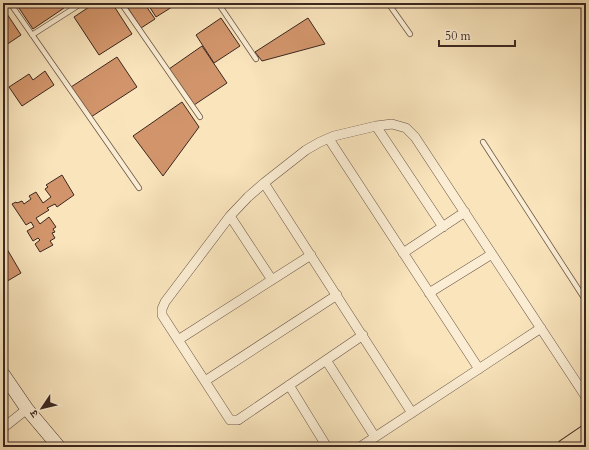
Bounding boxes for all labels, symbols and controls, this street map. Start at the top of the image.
scale bar [439,22,515,48]
text: 50 m [445,28,472,44]
north arrow [22,388,62,428]
text: उ [26,406,43,421]

